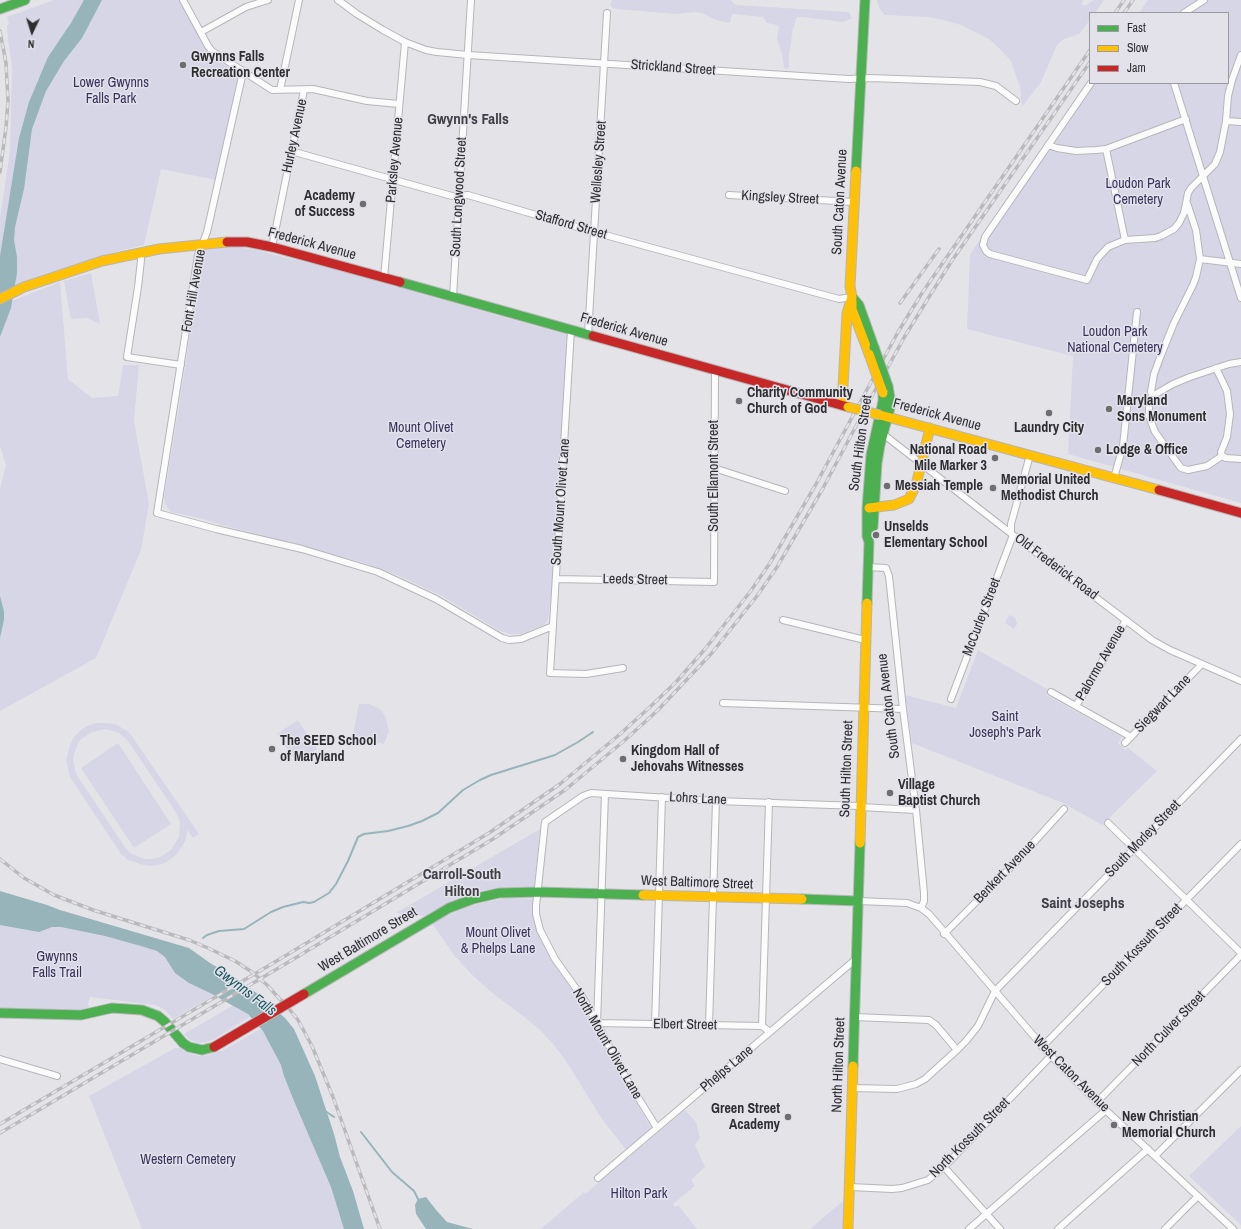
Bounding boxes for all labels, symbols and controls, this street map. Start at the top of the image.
north arrow [12,12,52,52]
legend [1089,12,1229,84]
text: Fast [1127,20,1146,36]
text: N [27,37,35,51]
text: Slow [1127,40,1148,56]
place label: Gwynns Falls Recreation Center [191,49,290,82]
street label: Strickland Street [630,57,716,79]
marker: Gwynns Falls Recreation Center [178,60,188,70]
text: Jam [1127,60,1146,76]
park label: Lower Gwynns Falls Park [73,75,149,108]
street label: Hurley Avenue [279,98,311,174]
district label: Gwynn's Falls [427,111,509,129]
street label: Parksley Avenue [383,116,407,204]
street label: Wellesley Street [588,120,610,204]
street label: South Longwood Street [447,137,471,257]
street label: South Caton Avenue [829,149,851,255]
park label: Loudon Park Cemetery [1105,176,1171,208]
place label: Academy of Success [294,188,355,220]
street label: Kingsley Street [741,188,819,208]
marker: Academy of Success [358,199,368,209]
street label: Stafford Street [533,207,609,243]
street label: Frederick Avenue [266,224,358,264]
street label: Font Hill Avenue [178,248,210,334]
street label: Frederick Avenue [578,309,670,351]
park label: Loudon Park National Cemetery [1067,324,1163,356]
place label: Charity Community Church of God [747,385,853,418]
place label: Maryland Sons Monument [1117,393,1206,426]
street label: South Hilton Street [846,394,876,492]
street label: Frederick Avenue [891,395,983,435]
marker: Charity Community Church of God [734,396,744,406]
marker: Maryland Sons Monument [1104,404,1114,414]
marker: Laundry City [1044,408,1054,418]
park label: Mount Olivet Cemetery [388,420,454,452]
street label: South Ellamont Street [706,420,722,532]
place label: Laundry City [1014,420,1084,436]
street label: South Mount Olivet Lane [548,438,574,566]
place label: National Road Mile Marker 3 [910,442,987,474]
place label: Lodge & Office [1106,442,1188,458]
marker: Lodge & Office [1093,445,1103,455]
marker: National Road Mile Marker 3 [990,453,1000,463]
place label: Memorial United Methodist Church [1001,472,1099,504]
place label: Messiah Temple [895,478,983,494]
marker: Messiah Temple [882,481,892,491]
marker: Memorial United Methodist Church [988,483,998,493]
place label: Unselds Elementary School [884,519,987,552]
marker: Unselds Elementary School [871,530,881,540]
street label: Old Frederick Road [1011,530,1101,604]
street label: Leeds Street [602,571,668,589]
street label: McCurley Street [959,576,1005,658]
street label: Palormo Avenue [1073,622,1129,704]
street label: South Caton Avenue [874,652,904,760]
street label: Siegwart Lane [1131,672,1195,736]
park label: Saint Joseph's Park [969,709,1041,742]
street label: South Hilton Street [837,720,857,818]
place label: The SEED School of Maryland [280,733,376,766]
place label: Kingdom Hall of Jehovahs Witnesses [631,743,744,776]
marker: The SEED School of Maryland [267,744,277,754]
marker: Kingdom Hall of Jehovahs Witnesses [618,754,628,764]
place label: Village Baptist Church [898,777,980,810]
marker: Village Baptist Church [885,788,895,798]
street label: Lohrs Lane [669,789,727,809]
street label: South Morley Street [1102,797,1184,881]
street label: Benkert Avenue [971,837,1039,907]
district label: Carroll-South Hilton [423,866,501,901]
street label: West Baltimore Street [641,873,753,893]
district label: Saint Josephs [1041,895,1125,913]
street label: South Kossuth Street [1098,900,1186,990]
street label: West Baltimore Street [316,904,420,976]
park label: Mount Olivet & Phelps Lane [461,925,535,958]
park label: Gwynns Falls Trail [32,949,82,982]
water label: Gwynns Falls [210,962,280,1020]
street label: North Mount Olivet Lane [568,986,646,1102]
street label: North Culver Street [1129,988,1209,1070]
street label: Elbert Street [653,1016,717,1034]
street label: North Hilton Street [829,1017,849,1113]
street label: West Caton Avenue [1029,1032,1113,1116]
street label: Phelps Lane [697,1042,757,1096]
street label: North Kossuth Street [926,1094,1014,1182]
place label: Green Street Academy [711,1101,780,1134]
place label: New Christian Memorial Church [1122,1109,1216,1142]
marker: Green Street Academy [783,1112,793,1122]
marker: New Christian Memorial Church [1109,1120,1119,1130]
park label: Western Cemetery [140,1152,236,1168]
park label: Hilton Park [611,1186,667,1202]

